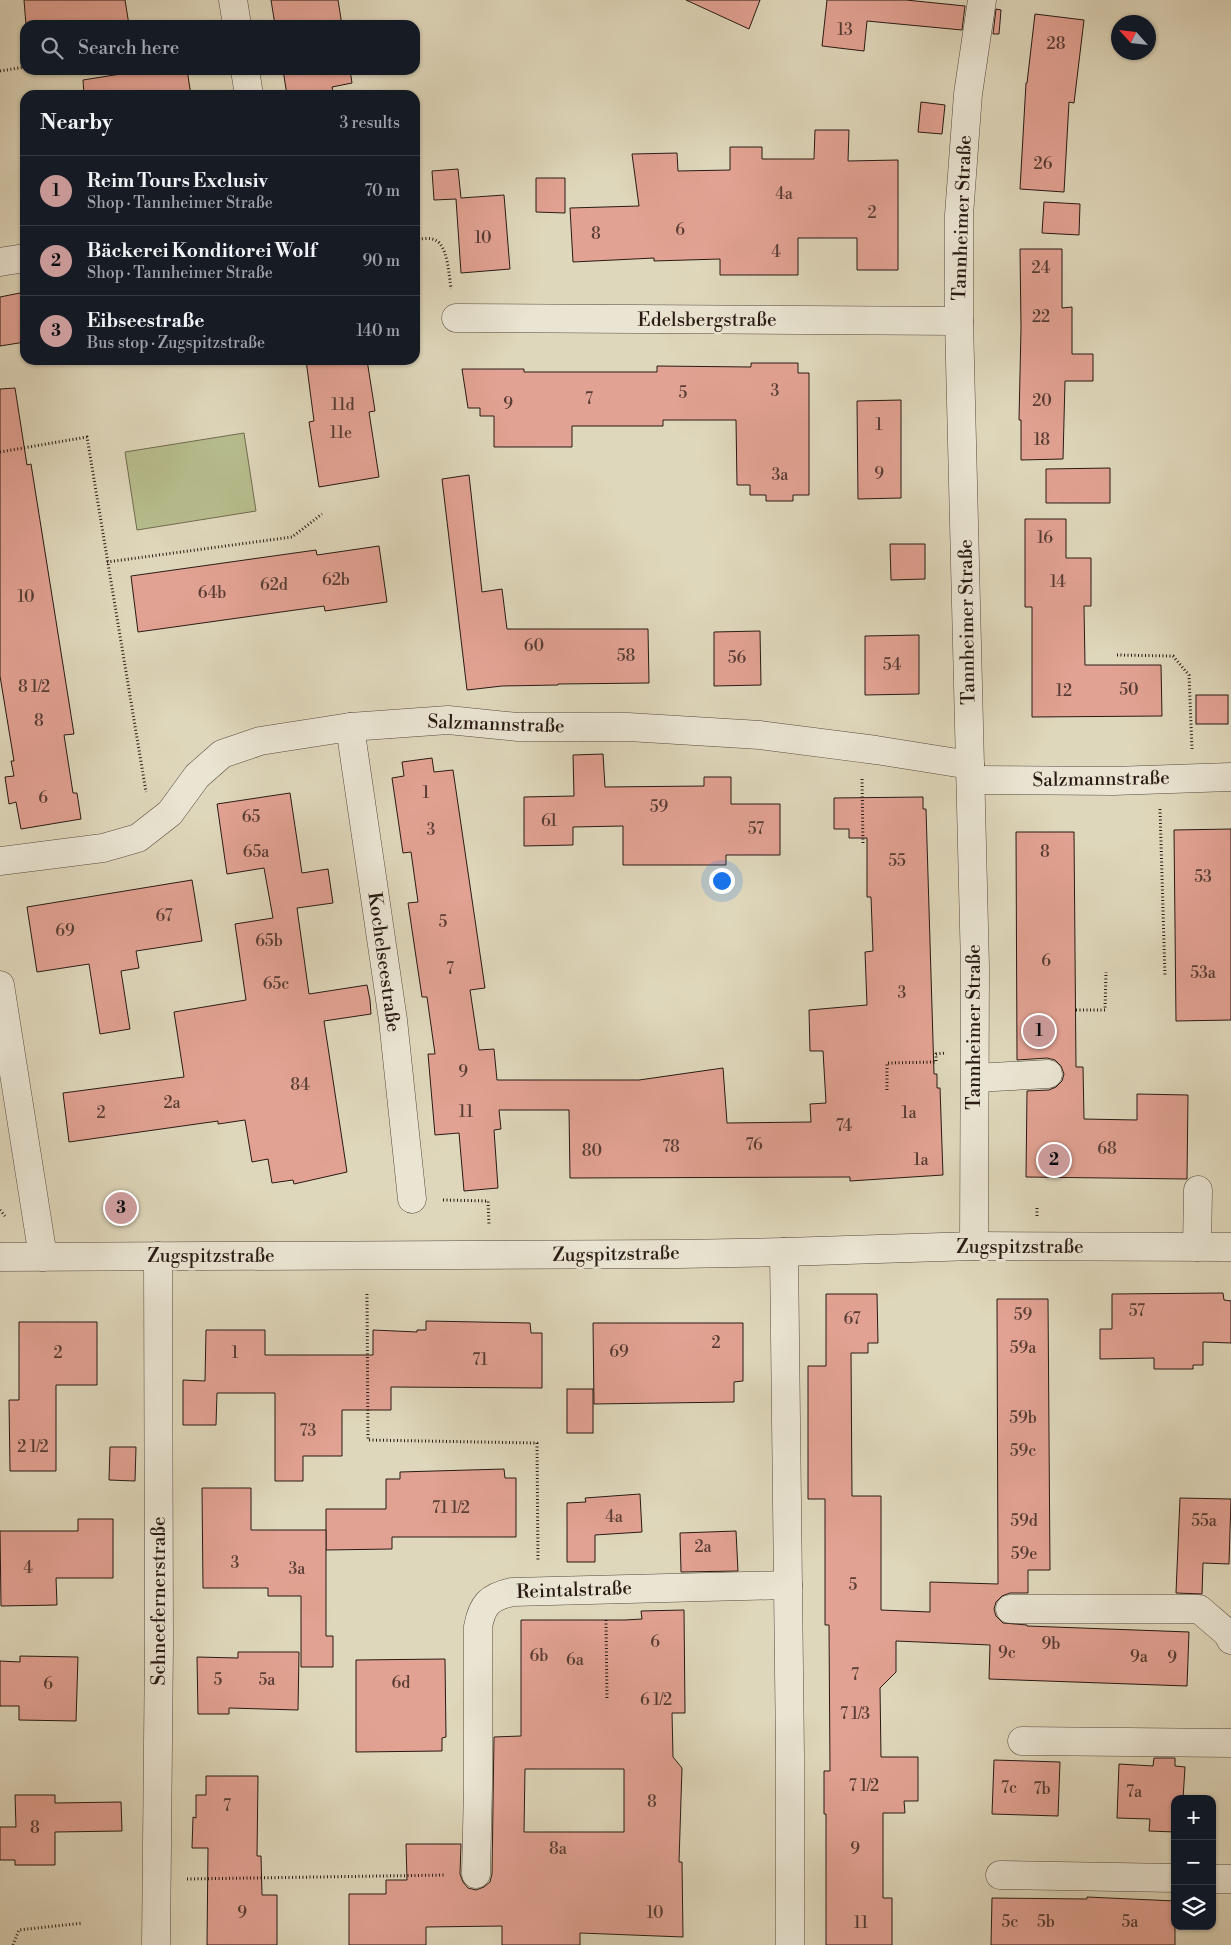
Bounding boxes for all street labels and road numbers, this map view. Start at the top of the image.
street label: Tannheimer Straße [947,135,977,301]
street label: Edelsbergstraße [638,308,777,332]
street label: Tannheimer Straße [954,539,980,705]
street label: Salzmannstraße [427,710,565,738]
street label: Salzmannstraße [1032,766,1170,792]
street label: Kochelseestraße [362,890,406,1034]
street label: Tannheimer Straße [962,944,986,1110]
street label: Zugspitzstraße [956,1235,1084,1259]
street label: Zugspitzstraße [552,1241,680,1267]
street label: Zugspitzstraße [147,1244,275,1268]
street label: Schneefernerstraße [147,1516,171,1686]
street label: Reintalstraße [516,1576,632,1604]

